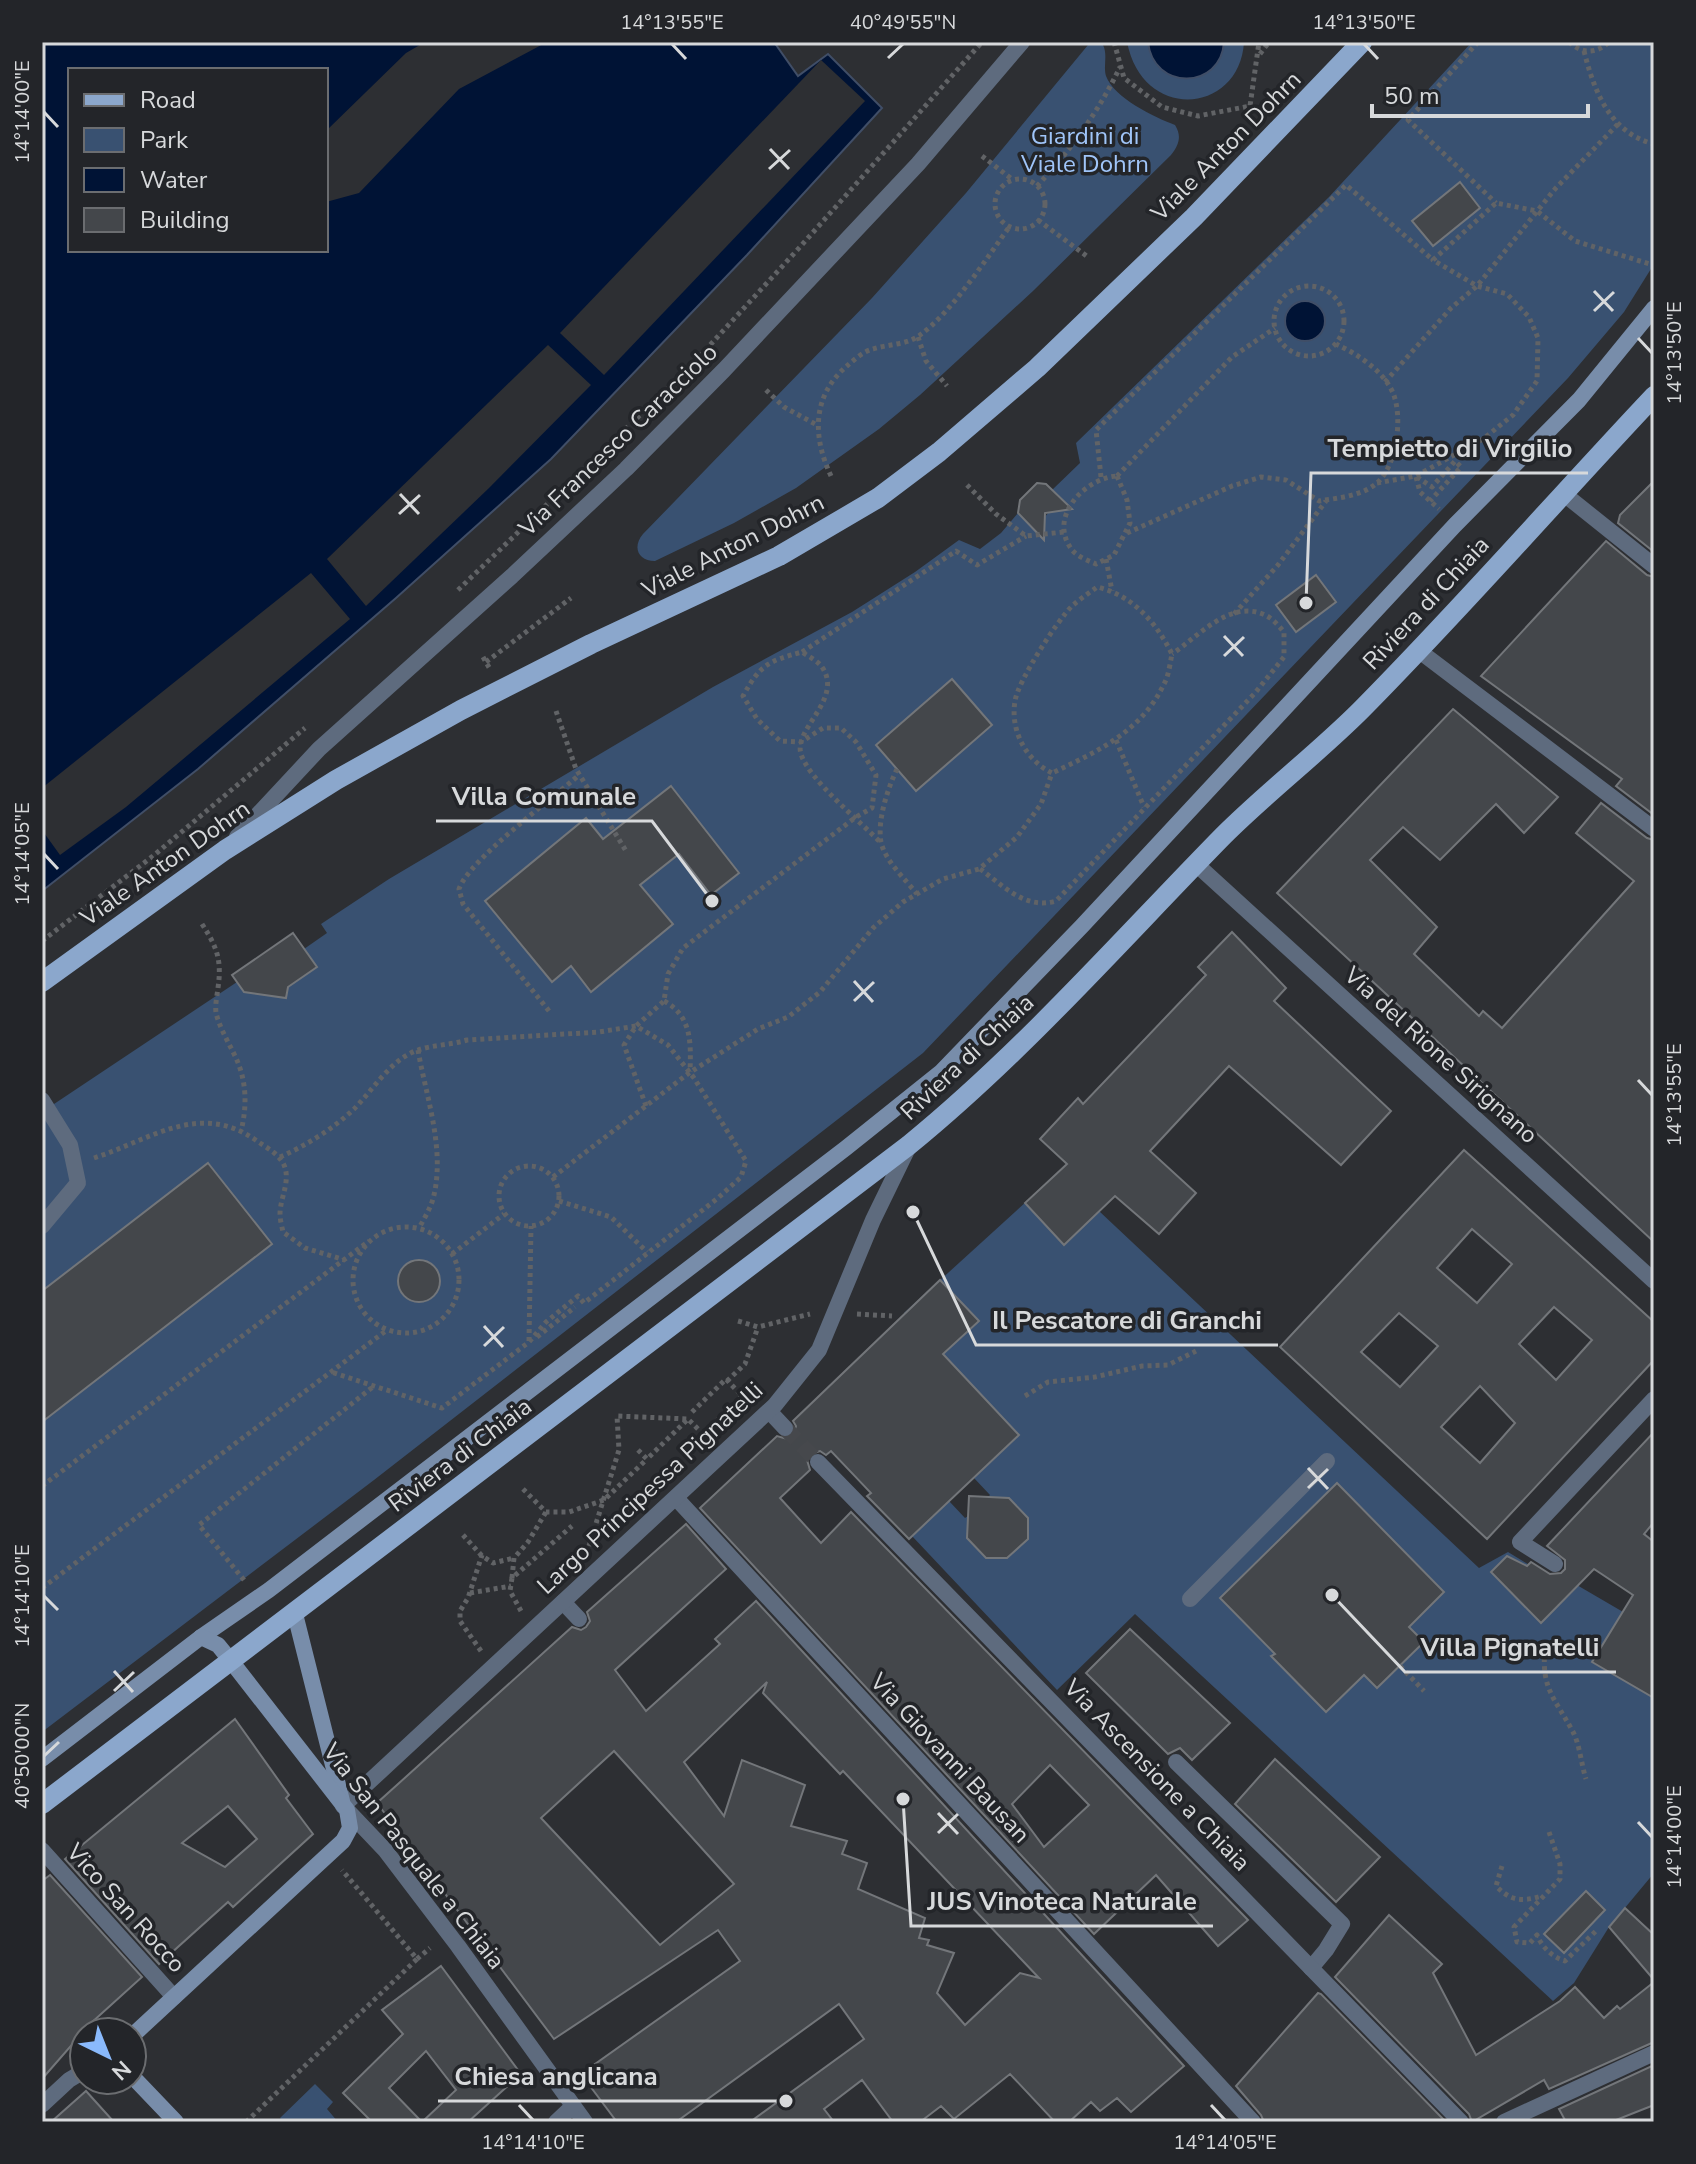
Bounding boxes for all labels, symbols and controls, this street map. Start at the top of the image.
text: 14°13'55"E [620,9,724,36]
text: 40°49'55"N [850,9,956,36]
text: 14°13'50"E [1312,9,1416,36]
text: 14°14'00"E [9,60,36,164]
street label: Viale Anton Dohrn [1143,64,1308,229]
legend [68,68,328,252]
scale bar [1372,68,1588,118]
text: 50 m [1384,80,1440,112]
text: Road [140,84,196,116]
park label: Giardini di Viale Dohrn [1020,120,1149,180]
text: Park [140,124,189,156]
text: Water [140,164,208,196]
text: Building [140,204,230,236]
text: 14°13'50"E [1661,301,1688,405]
street label: Via Francesco Caracciolo [511,336,725,544]
callout: Tempietto di Virgilio [1311,423,1588,473]
text: Tempietto di Virgilio [1327,431,1573,466]
street label: Viale Anton Dohrn [636,486,830,606]
street label: Riviera di Chiaia [1356,529,1496,677]
callout: Villa Comunale [436,771,652,821]
text: Villa Comunale [451,779,636,814]
street label: Viale Anton Dohrn [73,792,256,934]
text: 14°14'05"E [9,802,36,906]
street label: Via del Rione Sirignano [1336,959,1545,1151]
street label: Riviera di Chiaia [893,987,1041,1127]
text: 14°13'55"E [1661,1043,1688,1147]
callout: Il Pescatore di Granchi [976,1295,1278,1345]
text: Il Pescatore di Granchi [992,1303,1262,1338]
street label: Largo Principessa Pignatelli [530,1375,770,1601]
street label: Riviera di Chiaia [382,1391,538,1519]
text: 14°14'10"E [9,1544,36,1648]
callout: Villa Pignatelli [1405,1622,1616,1672]
text: Villa Pignatelli [1420,1630,1599,1665]
street label: Via Giovanni Bausan [862,1665,1037,1850]
street label: Via Ascensione a Chiaia [1056,1671,1257,1878]
text: 40°50'00"N [9,1703,36,1809]
street label: Via San Pasquale a Chiaia [315,1736,512,1976]
text: 14°14'00"E [1661,1785,1688,1889]
street label: Vico San Rocco [59,1836,193,1980]
callout: JUS Vinoteca Naturale [911,1876,1213,1926]
text: JUS Vinoteca Naturale [926,1884,1197,1919]
north arrow [68,2016,148,2096]
callout: Chiesa anglicana [438,2051,673,2101]
text: N [105,2053,137,2086]
text: Chiesa anglicana [454,2059,658,2094]
text: 14°14'10"E [481,2129,585,2156]
text: 14°14'05"E [1173,2129,1277,2156]

